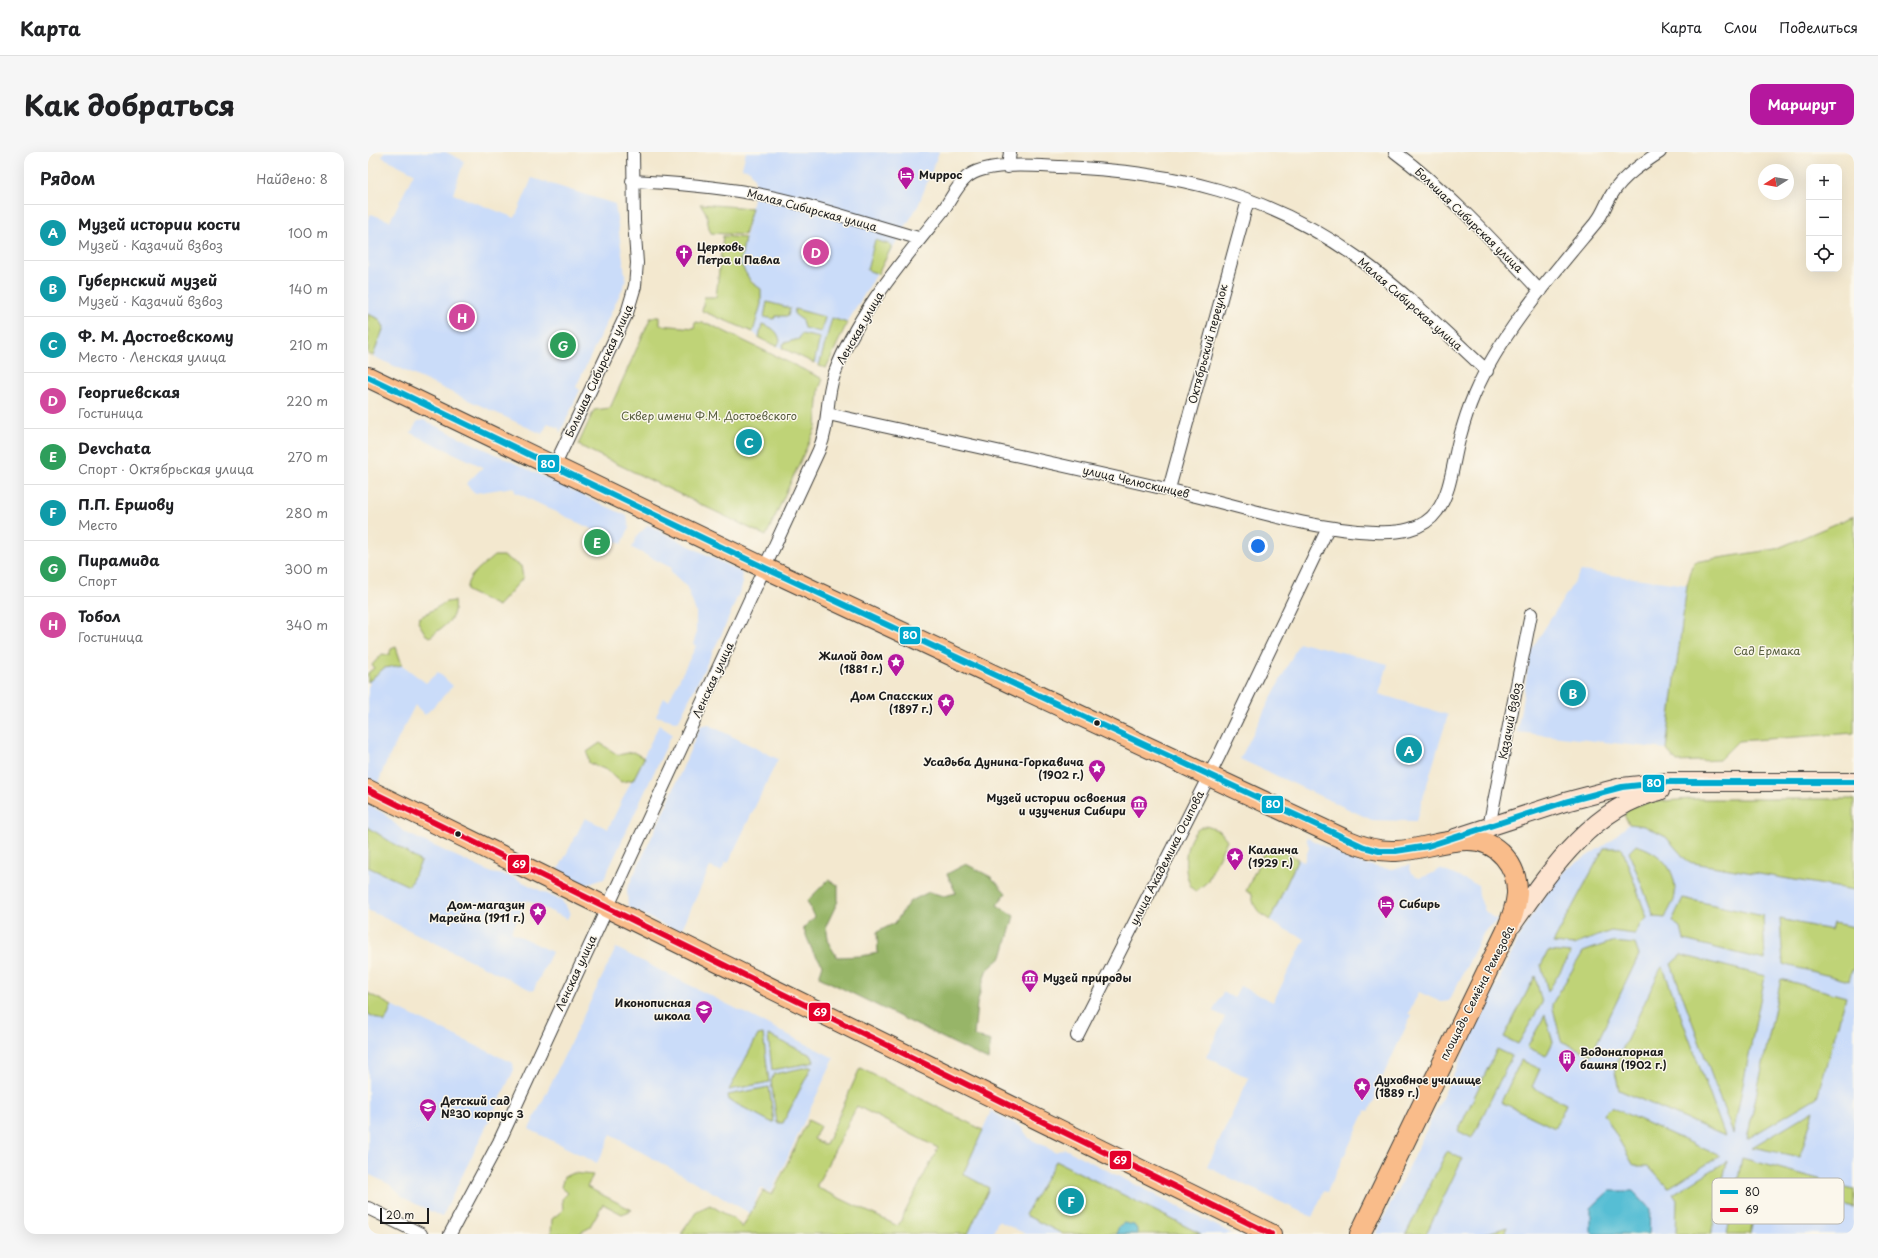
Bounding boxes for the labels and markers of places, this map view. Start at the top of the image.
hotel icon: Миррос [896,165,916,190]
place label: Миррос [919,166,962,183]
pin: D [803,237,829,267]
place label: Церковь Петра и Павла [697,238,781,268]
church icon: Церковь Петра и Павла [674,243,694,268]
pin: H [449,302,475,332]
pin: G [550,330,576,360]
pin: C [736,427,762,457]
pin: E [584,527,610,557]
place label: Жилой дом (1881 г.) [818,647,883,677]
place icon: Жилой дом (1881 г.) [886,652,906,677]
pin: B [1560,678,1586,708]
place label: Дом Спасских (1897 г.) [850,687,933,717]
place icon: Дом Спасских (1897 г.) [936,692,956,717]
unlabelled marker [1092,718,1102,728]
pin: A [1396,735,1422,765]
place label: Усадьба Дунина-Горкавича (1902 г.) [922,753,1084,783]
place icon: Усадьба Дунина-Горкавича (1902 г.) [1087,758,1107,783]
place label: Музей истории освоения и изучения Сибири [986,789,1126,819]
museum icon: Музей истории освоения и изучения Сибири [1129,794,1149,819]
unlabelled marker [453,829,463,839]
place label: Каланча (1929 г.) [1248,841,1299,871]
place icon: Каланча (1929 г.) [1225,846,1245,871]
hotel icon: Сибирь [1376,894,1396,919]
place label: Сибирь [1399,895,1440,912]
place label: Дом-магазин Марейна (1911 г.) [429,896,525,926]
place icon: Дом-магазин Марейна (1911 г.) [528,901,548,926]
museum icon: Музей природы [1020,968,1040,993]
place label: Музей природы [1043,969,1131,986]
place label: Иконописная школа [615,994,692,1024]
school or university icon: Иконописная школа [694,999,714,1024]
place label: Водонапорная башня (1902 г.) [1580,1043,1667,1073]
building icon: Водонапорная башня (1902 г.) [1557,1048,1577,1073]
place label: Духовное училище (1889 г.) [1374,1071,1482,1101]
place icon: Духовное училище (1889 г.) [1352,1076,1372,1101]
place label: Детский сад №30 корпус 3 [440,1092,524,1122]
school or university icon: Детский сад №30 корпус 3 [418,1097,438,1122]
pin: F [1058,1186,1084,1216]

